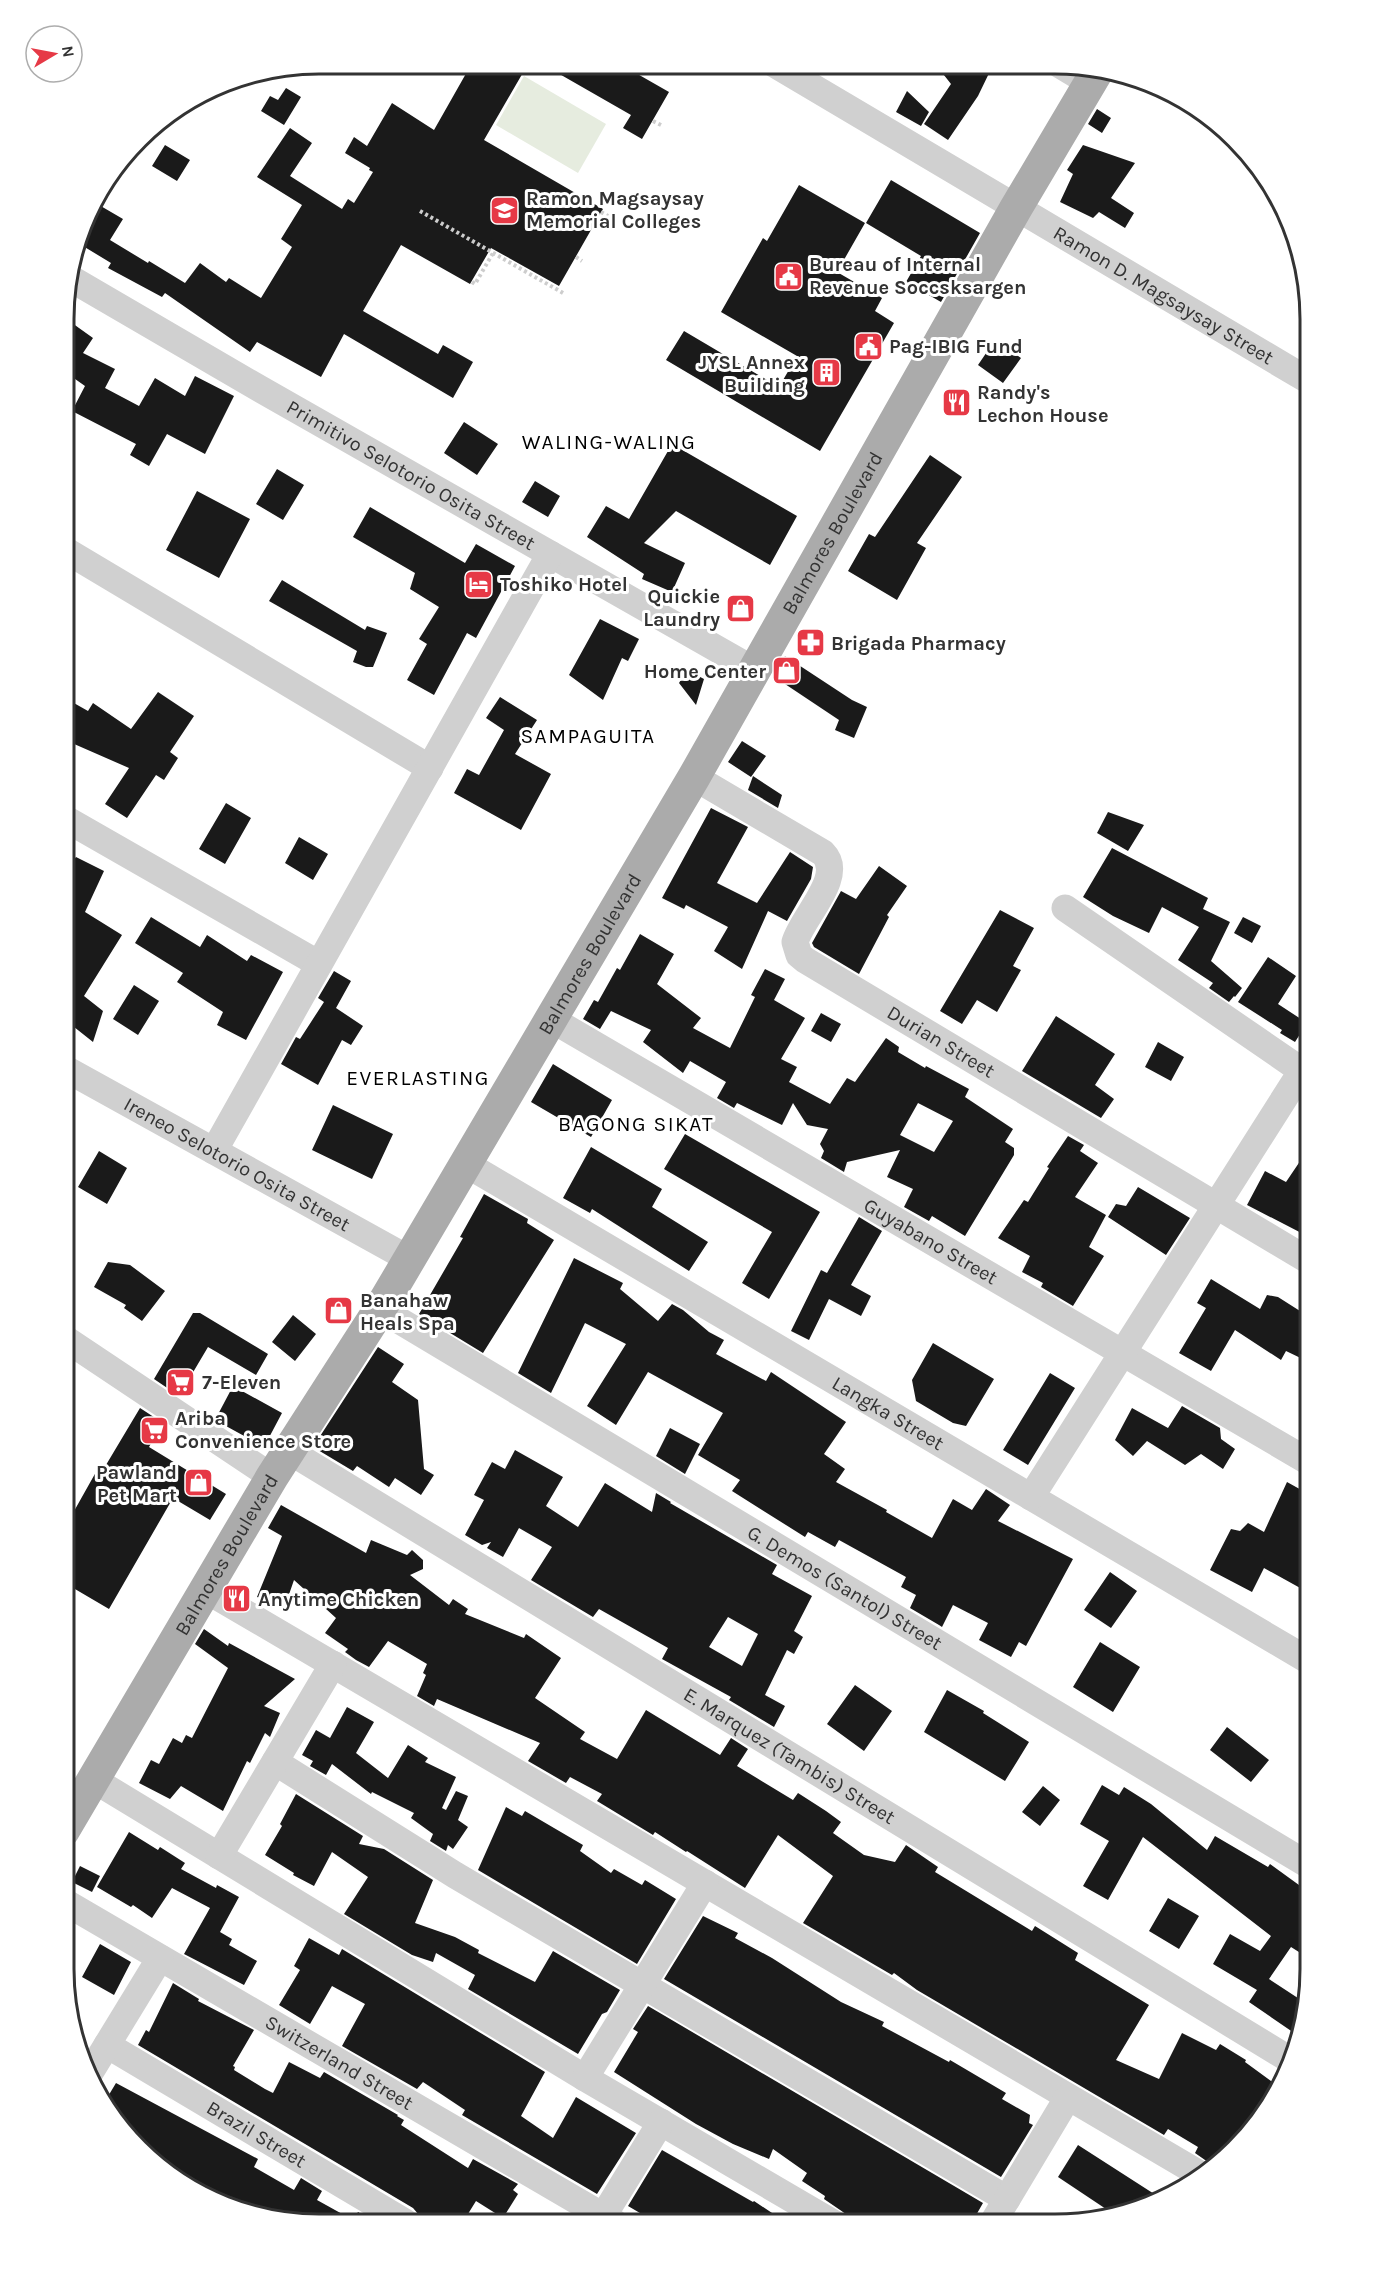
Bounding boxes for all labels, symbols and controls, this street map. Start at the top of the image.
north arrow [24,24,84,84]
text: N [58,44,79,59]
place label: Ramon Magsaysay Memorial Colleges [526,187,704,233]
school or university icon: Ramon Magsaysay Memorial Colleges [489,194,521,226]
street label: Ramon D. Magsaysay Street [1049,221,1278,370]
place label: Bureau of Internal Revenue Soccsksargen [809,253,1026,299]
public building icon: Bureau of Internal Revenue Soccsksargen [772,260,804,292]
public building icon: Pag-IBIG Fund [852,330,884,362]
place label: Pag-IBIG Fund [889,335,1023,358]
place label: JYSL Annex Building [698,351,805,397]
building icon: JYSL Annex Building [810,357,842,389]
place label: Randy's Lechon House [977,381,1109,427]
restaurant icon: Randy's Lechon House [940,387,972,419]
street label: Primitivo Selotorio Osita Street [282,395,540,555]
district label: WALING-WALING [522,430,696,454]
street label: Balmores Boulevard [777,448,888,619]
hotel icon: Toshiko Hotel [463,568,495,600]
place label: Toshiko Hotel [500,573,628,596]
place label: Quickie Laundry [643,585,720,631]
shop icon: Quickie Laundry [725,592,757,624]
pharmacy icon: Brigada Pharmacy [794,627,826,659]
place label: Brigada Pharmacy [831,632,1006,655]
shop icon: Home Center [771,655,803,687]
place label: Home Center [644,660,766,683]
district label: SAMPAGUITA [520,724,656,748]
street label: Balmores Boulevard [533,870,646,1039]
street label: Durian Street [883,1001,999,1083]
district label: EVERLASTING [346,1066,490,1090]
street label: Ireneo Selotorio Osita Street [120,1092,355,1236]
district label: BAGONG SIKAT [558,1112,714,1136]
street label: Guyabano Street [860,1193,1002,1290]
place label: Banahaw Heals Spa [360,1289,455,1335]
shop icon: Banahaw Heals Spa [323,1295,355,1327]
supermarket icon: 7-Eleven [165,1366,197,1398]
place label: 7-Eleven [202,1371,281,1394]
street label: Langka Street [828,1371,948,1455]
place label: Ariba Convenience Store [175,1407,351,1453]
supermarket icon: Ariba Convenience Store [138,1414,170,1446]
place label: Pawland Pet Mart [96,1461,177,1507]
shop icon: Pawland Pet Mart [182,1467,214,1499]
street label: Balmores Boulevard [170,1470,283,1640]
street label: G. Demos (Santol) Street [743,1521,947,1655]
restaurant icon: Anytime Chicken [221,1583,253,1615]
place label: Anytime Chicken [258,1588,419,1611]
street label: E. Marquez (Tambis) Street [679,1683,900,1829]
street label: Switzerland Street [261,2011,418,2115]
street label: Brazil Street [203,2096,311,2173]

